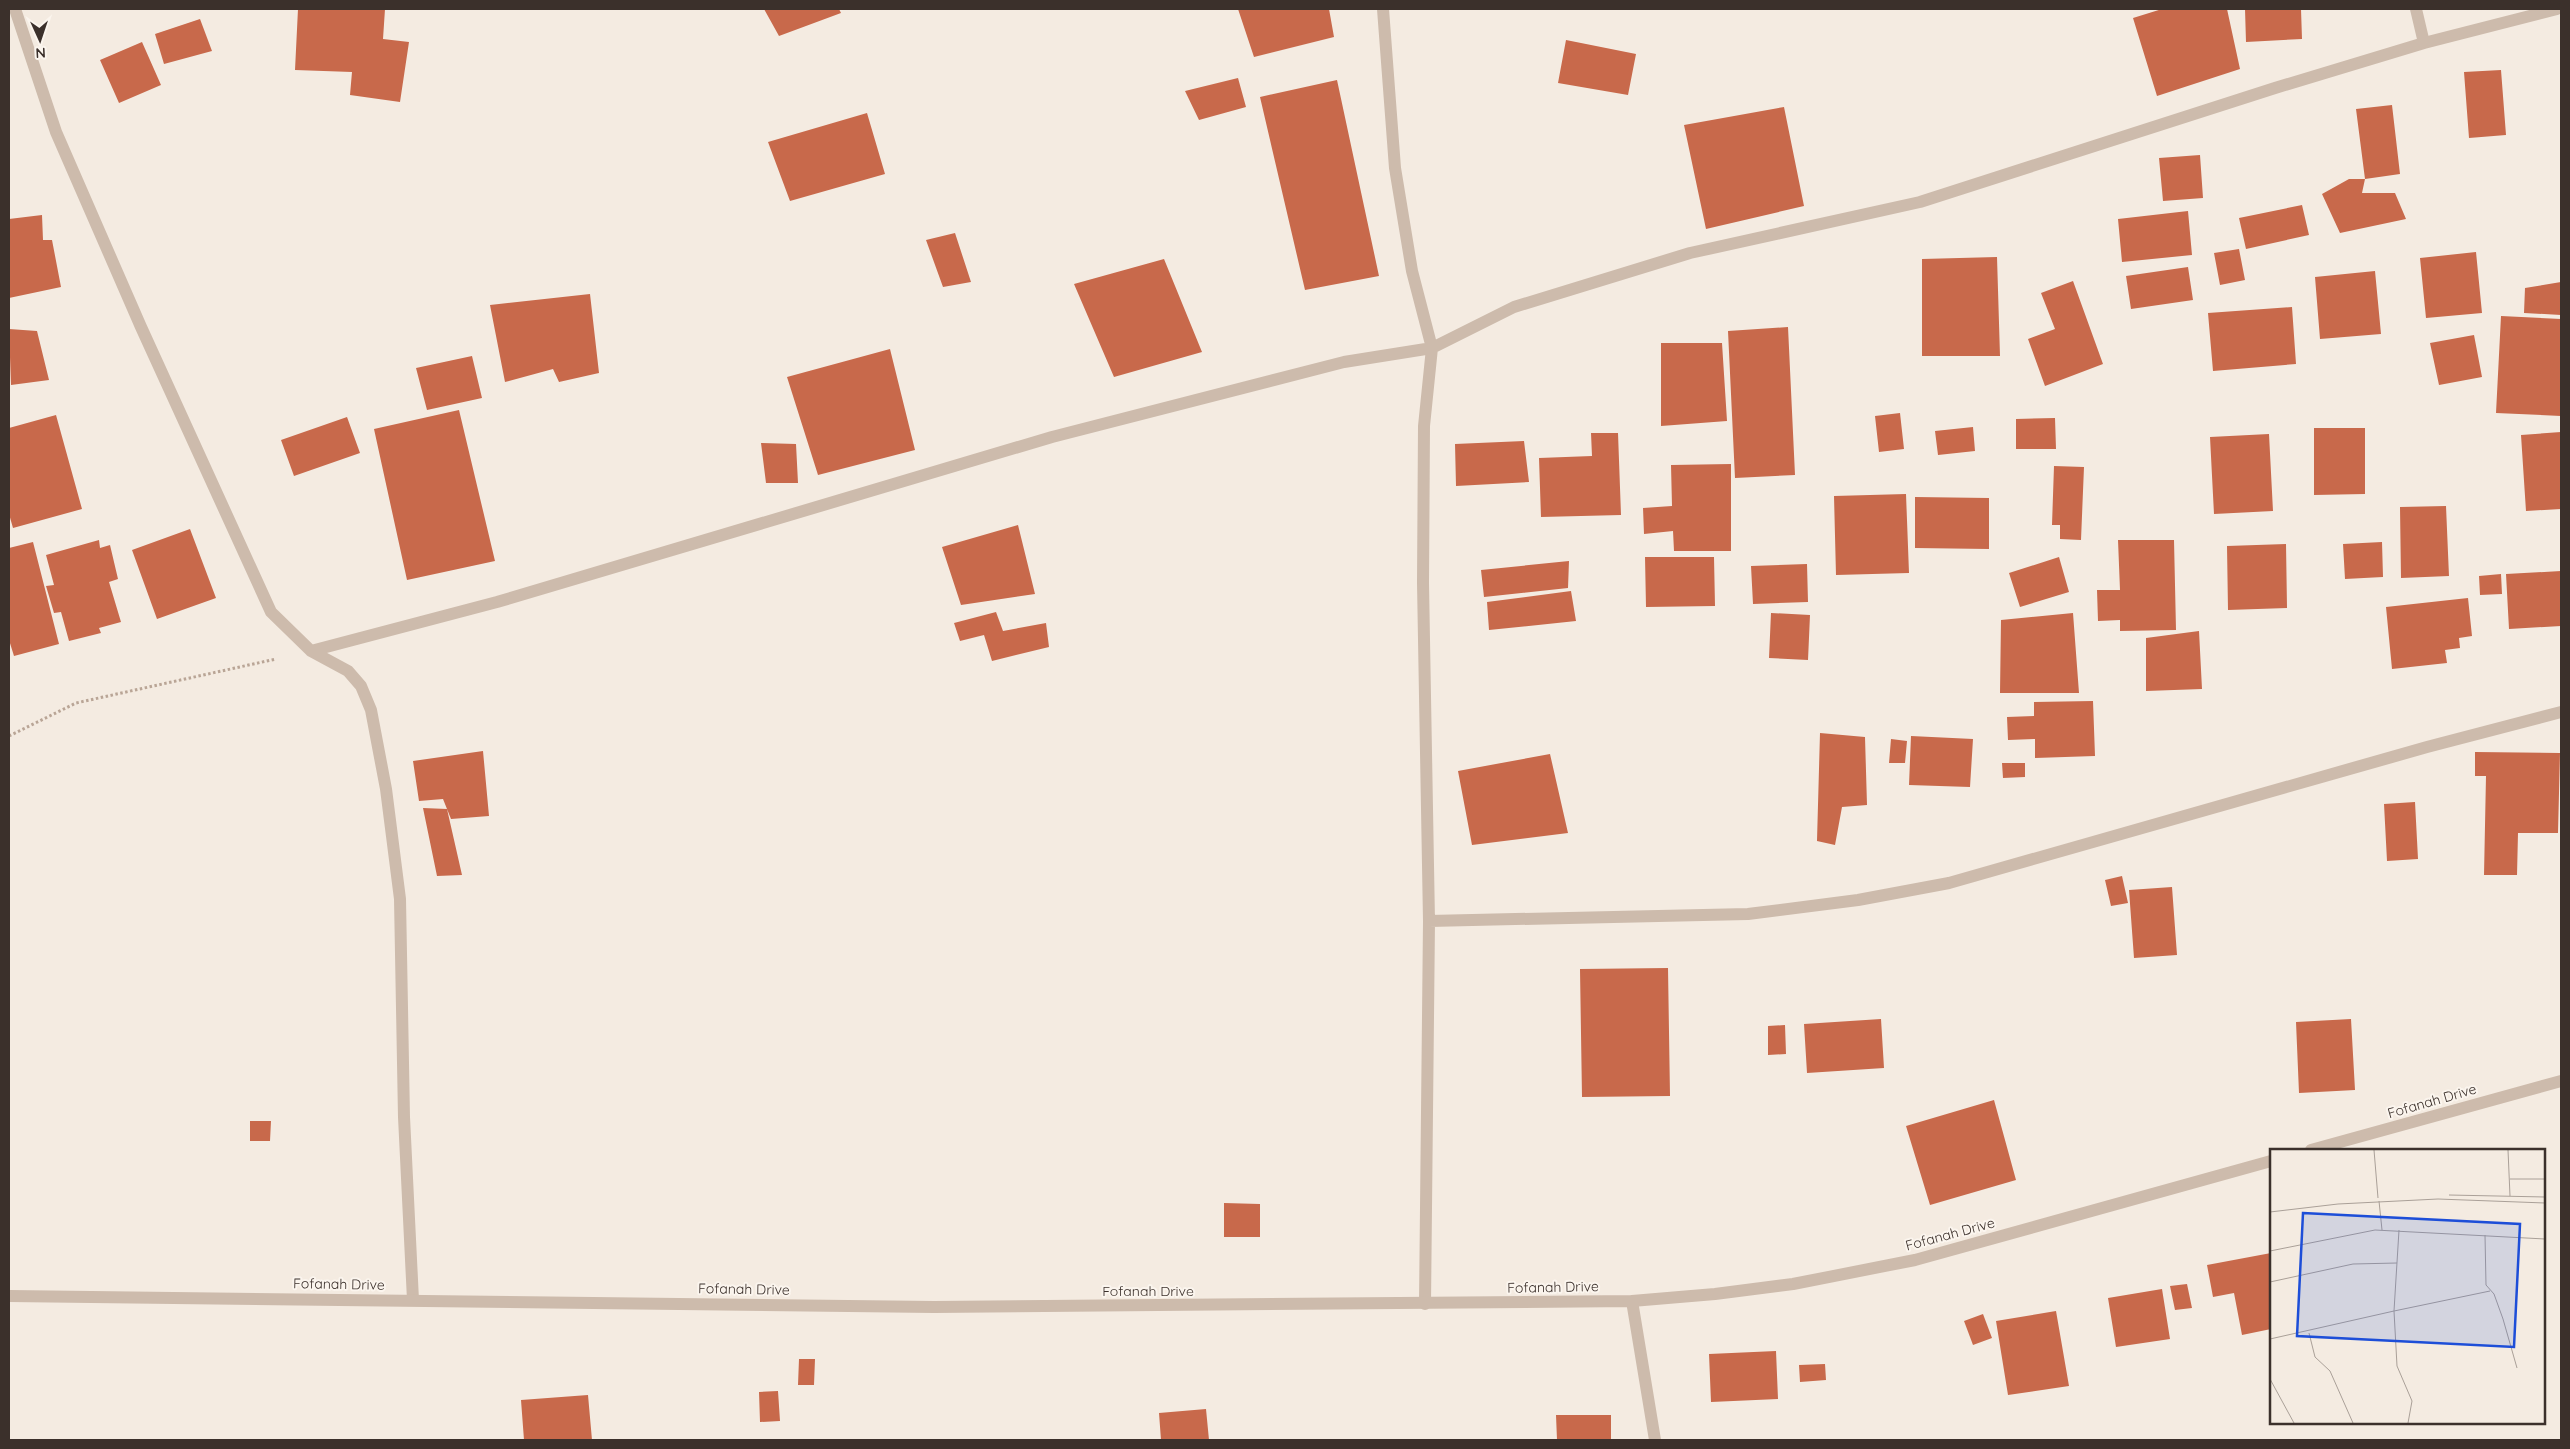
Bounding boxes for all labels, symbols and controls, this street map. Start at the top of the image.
north arrow [15,15,65,65]
text: N [35,44,46,62]
street label: Fofanah Drive [2385,1080,2479,1122]
inset map [2270,1149,2545,1424]
street label: Fofanah Drive [1903,1213,1997,1255]
street label: Fofanah Drive [293,1274,385,1294]
street label: Fofanah Drive [1507,1277,1599,1297]
street label: Fofanah Drive [698,1279,790,1299]
street label: Fofanah Drive [1102,1282,1194,1300]

